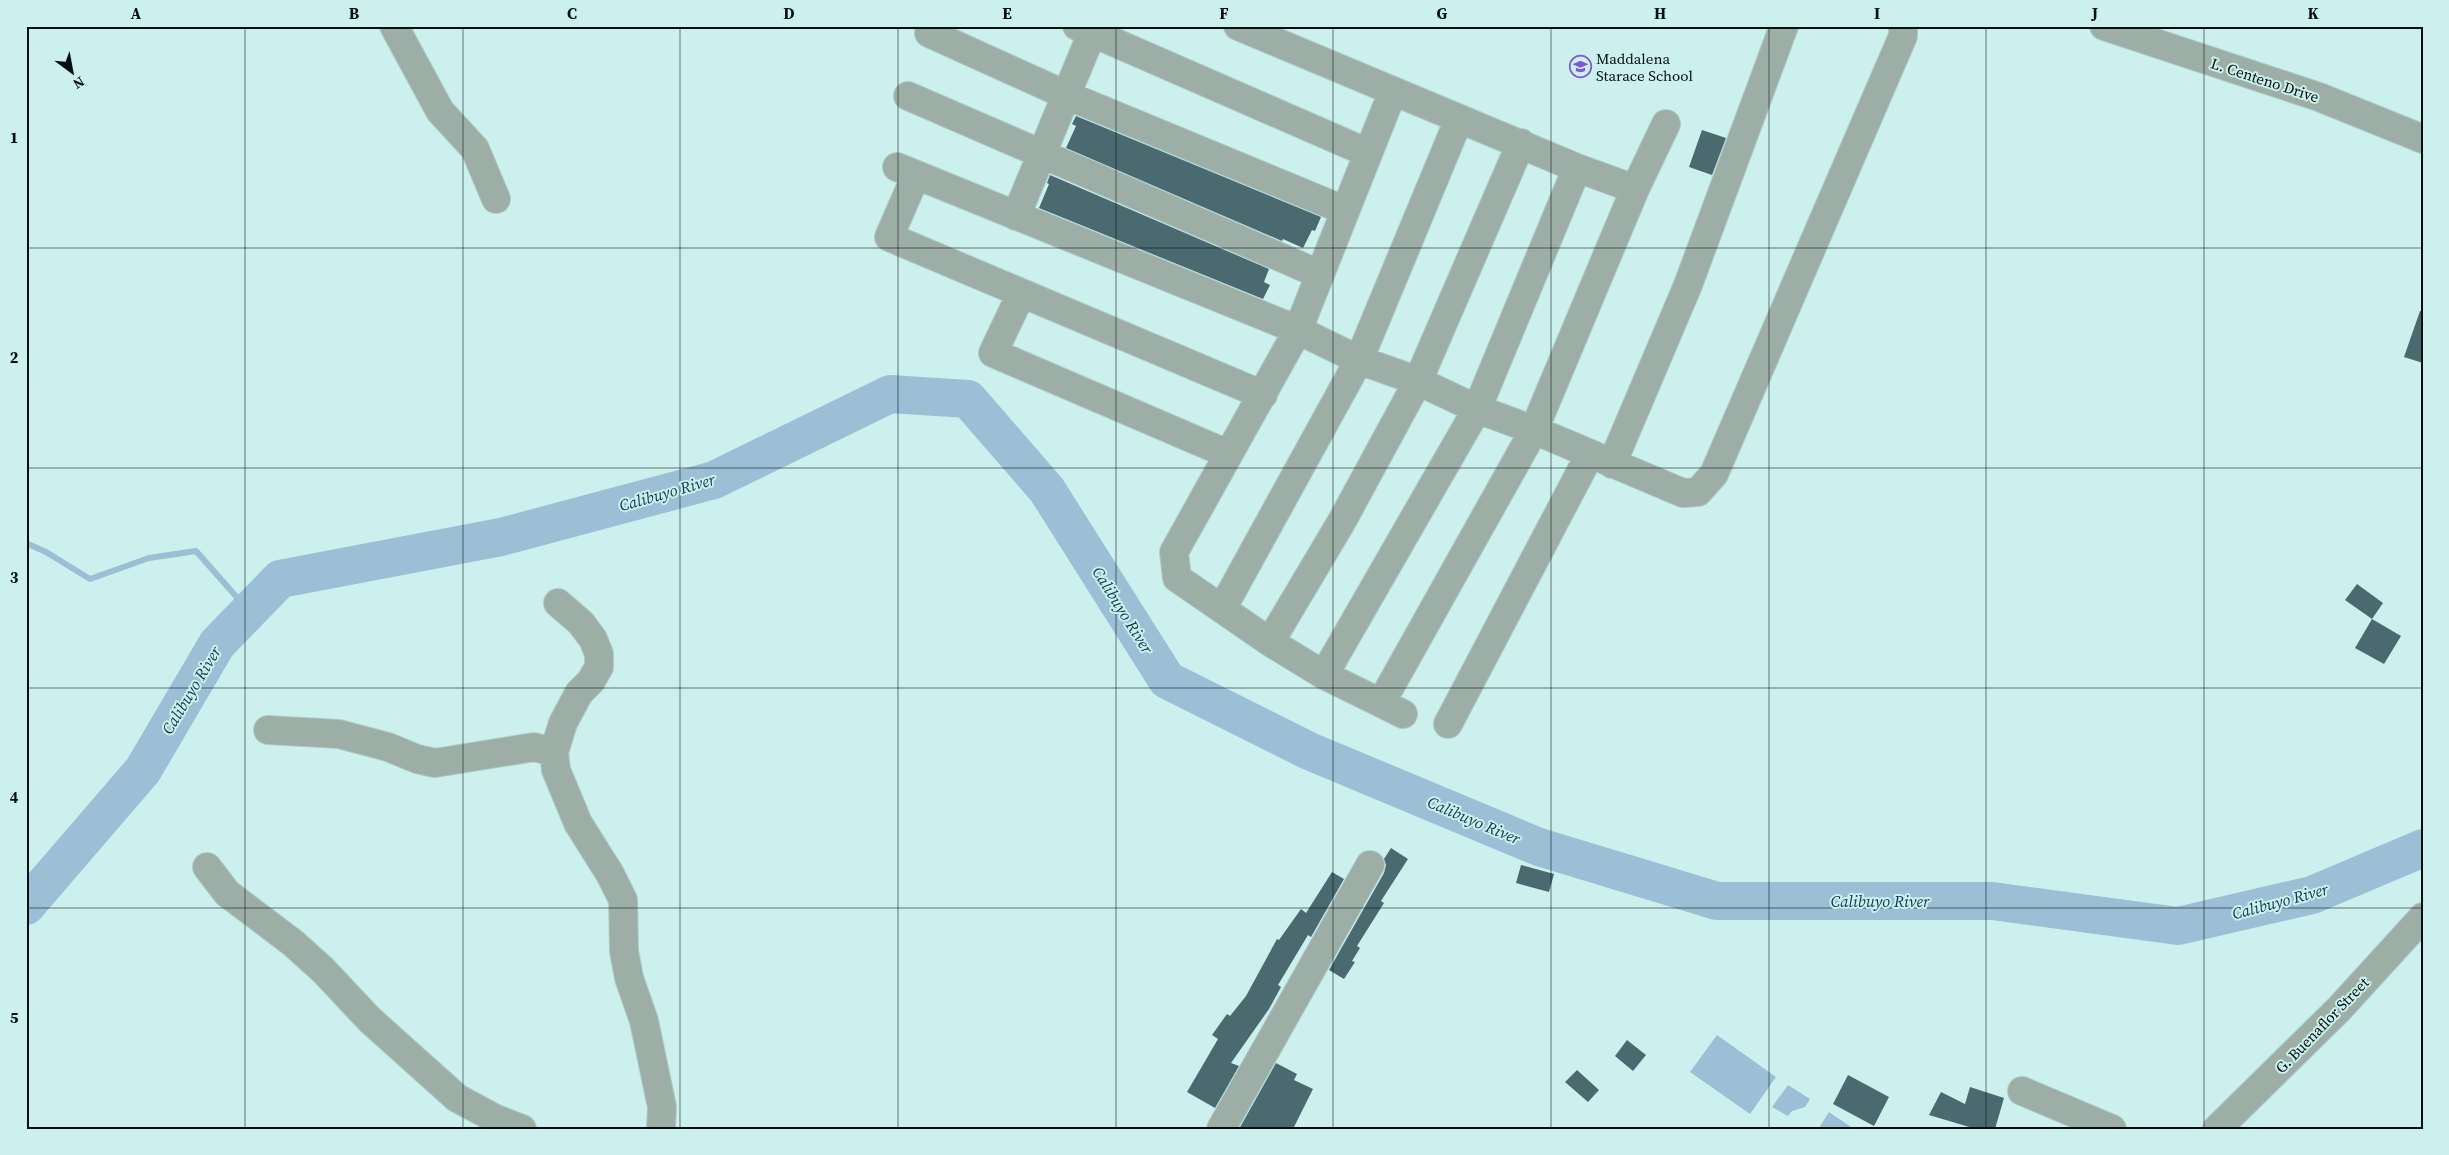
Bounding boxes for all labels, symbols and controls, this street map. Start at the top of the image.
text: A [131,2,142,24]
text: B [349,2,360,24]
text: C [567,2,577,24]
text: D [783,2,795,24]
text: E [1002,2,1012,24]
text: F [1219,2,1229,24]
text: G [1437,2,1448,24]
text: H [1654,2,1666,24]
text: I [1874,2,1880,24]
text: J [2091,2,2098,24]
text: K [2307,2,2319,24]
north arrow [48,48,98,98]
place label: Maddalena Starace School [1596,48,1693,86]
street label: L. Centeno Drive [2208,53,2322,107]
school or university icon: Maddalena Starace School [1568,55,1592,79]
text: N [69,72,89,94]
text: 1 [10,126,18,148]
text: 2 [10,346,19,368]
water label: Calibuyo River [617,468,718,516]
water label: Calibuyo River [1088,562,1159,658]
text: 3 [10,566,19,588]
water label: Calibuyo River [156,642,226,738]
text: 4 [10,786,19,808]
water label: Calibuyo River [1424,791,1524,850]
water label: Calibuyo River [2229,877,2331,924]
water label: Calibuyo River [1831,890,1930,912]
street label: G. Buenaflor Street [2271,972,2373,1078]
text: 5 [10,1006,19,1028]

